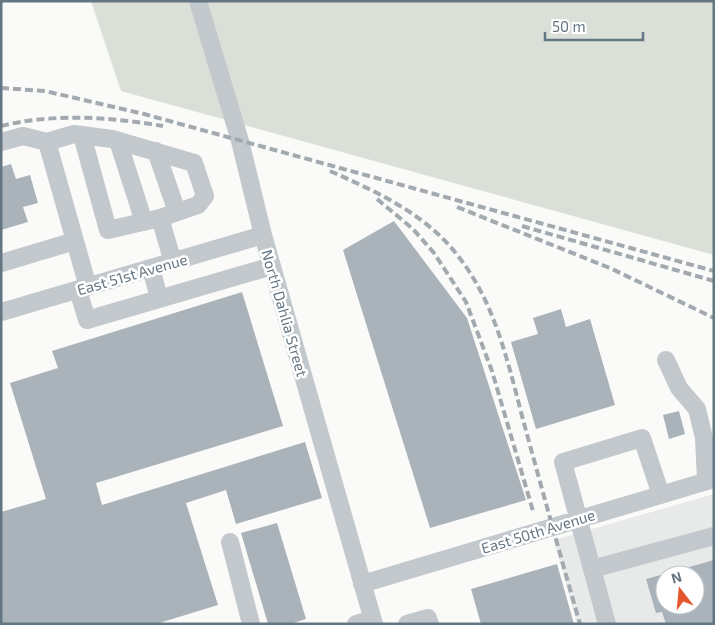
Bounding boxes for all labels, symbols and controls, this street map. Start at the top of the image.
scale bar [545,10,642,42]
text: 50 m [552,17,586,35]
street label: North Dahlia Street [258,247,312,379]
street label: East 51st Avenue [75,250,189,298]
street label: East 50th Avenue [479,505,597,557]
north arrow [655,565,705,615]
text: N [669,567,683,587]

